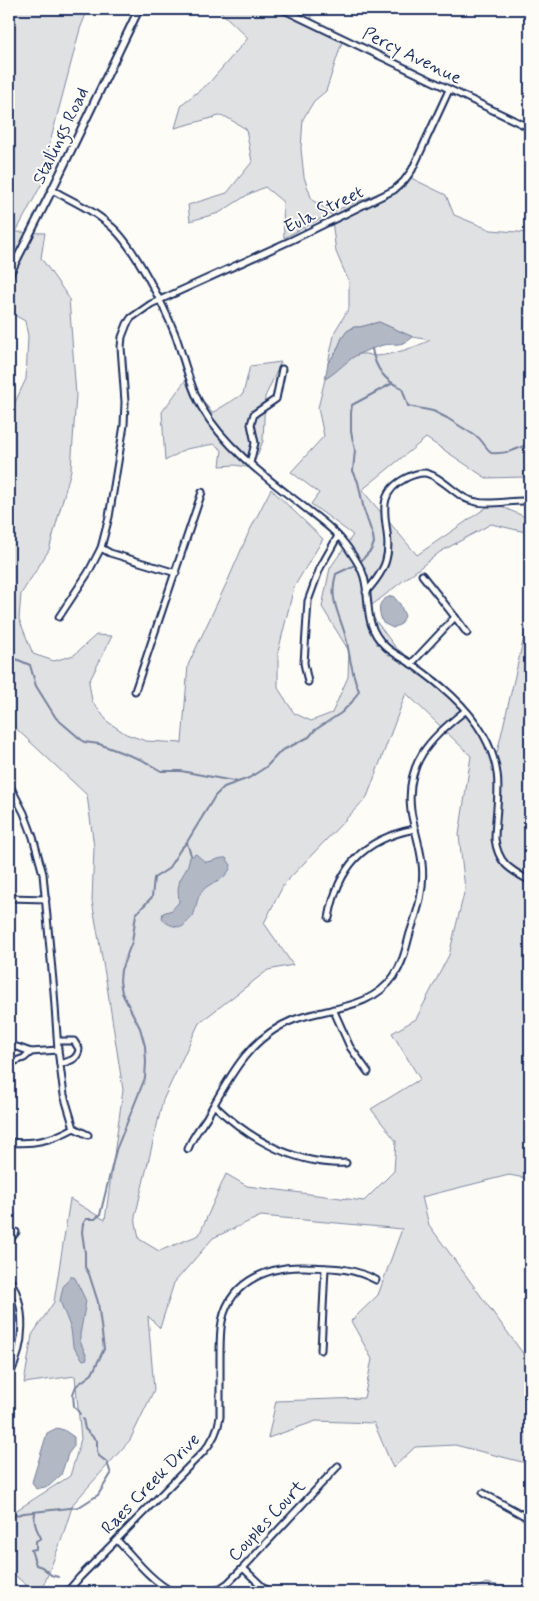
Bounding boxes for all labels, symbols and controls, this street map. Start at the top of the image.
street label: Percy Avenue [358,22,466,90]
street label: Stallings Road [27,83,97,189]
street label: Eula Street [280,180,368,239]
street label: Raes Creek Drive [96,1428,206,1540]
street label: Couples Court [223,1475,311,1567]

